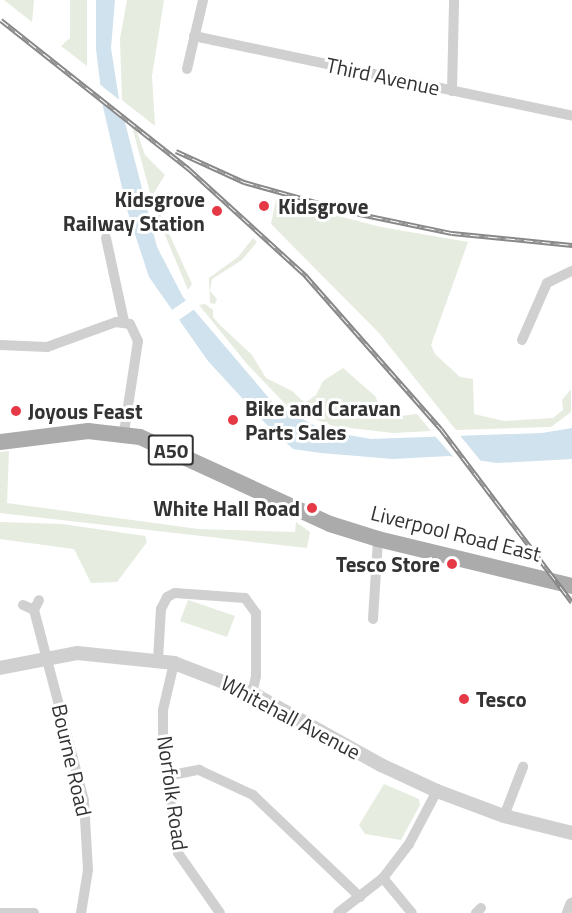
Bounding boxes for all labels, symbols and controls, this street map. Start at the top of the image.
street label: Third Avenue [324,52,442,100]
place label: Kidsgrove Railway Station [63,186,205,236]
place label: Kidsgrove [278,193,368,219]
marker: Kidsgrove [255,197,273,215]
marker: Kidsgrove Railway Station [210,204,224,218]
place label: Bike and Caravan Parts Sales [245,395,401,445]
place label: Joyous Feast [28,398,143,424]
marker: Joyous Feast [9,404,23,418]
marker: Bike and Caravan Parts Sales [226,413,240,427]
road number: A50 [147,433,195,467]
place label: White Hall Road [153,495,300,521]
street label: Liverpool Road East [368,500,544,566]
marker: White Hall Road [305,501,319,515]
place label: Tesco Store [336,551,440,577]
marker: Tesco Store [445,557,459,571]
street label: Whitehall Avenue [217,670,365,764]
place label: Tesco [476,686,527,712]
marker: Tesco [457,692,471,706]
street label: Bourne Road [47,701,97,819]
street label: Norfolk Road [152,734,194,852]

